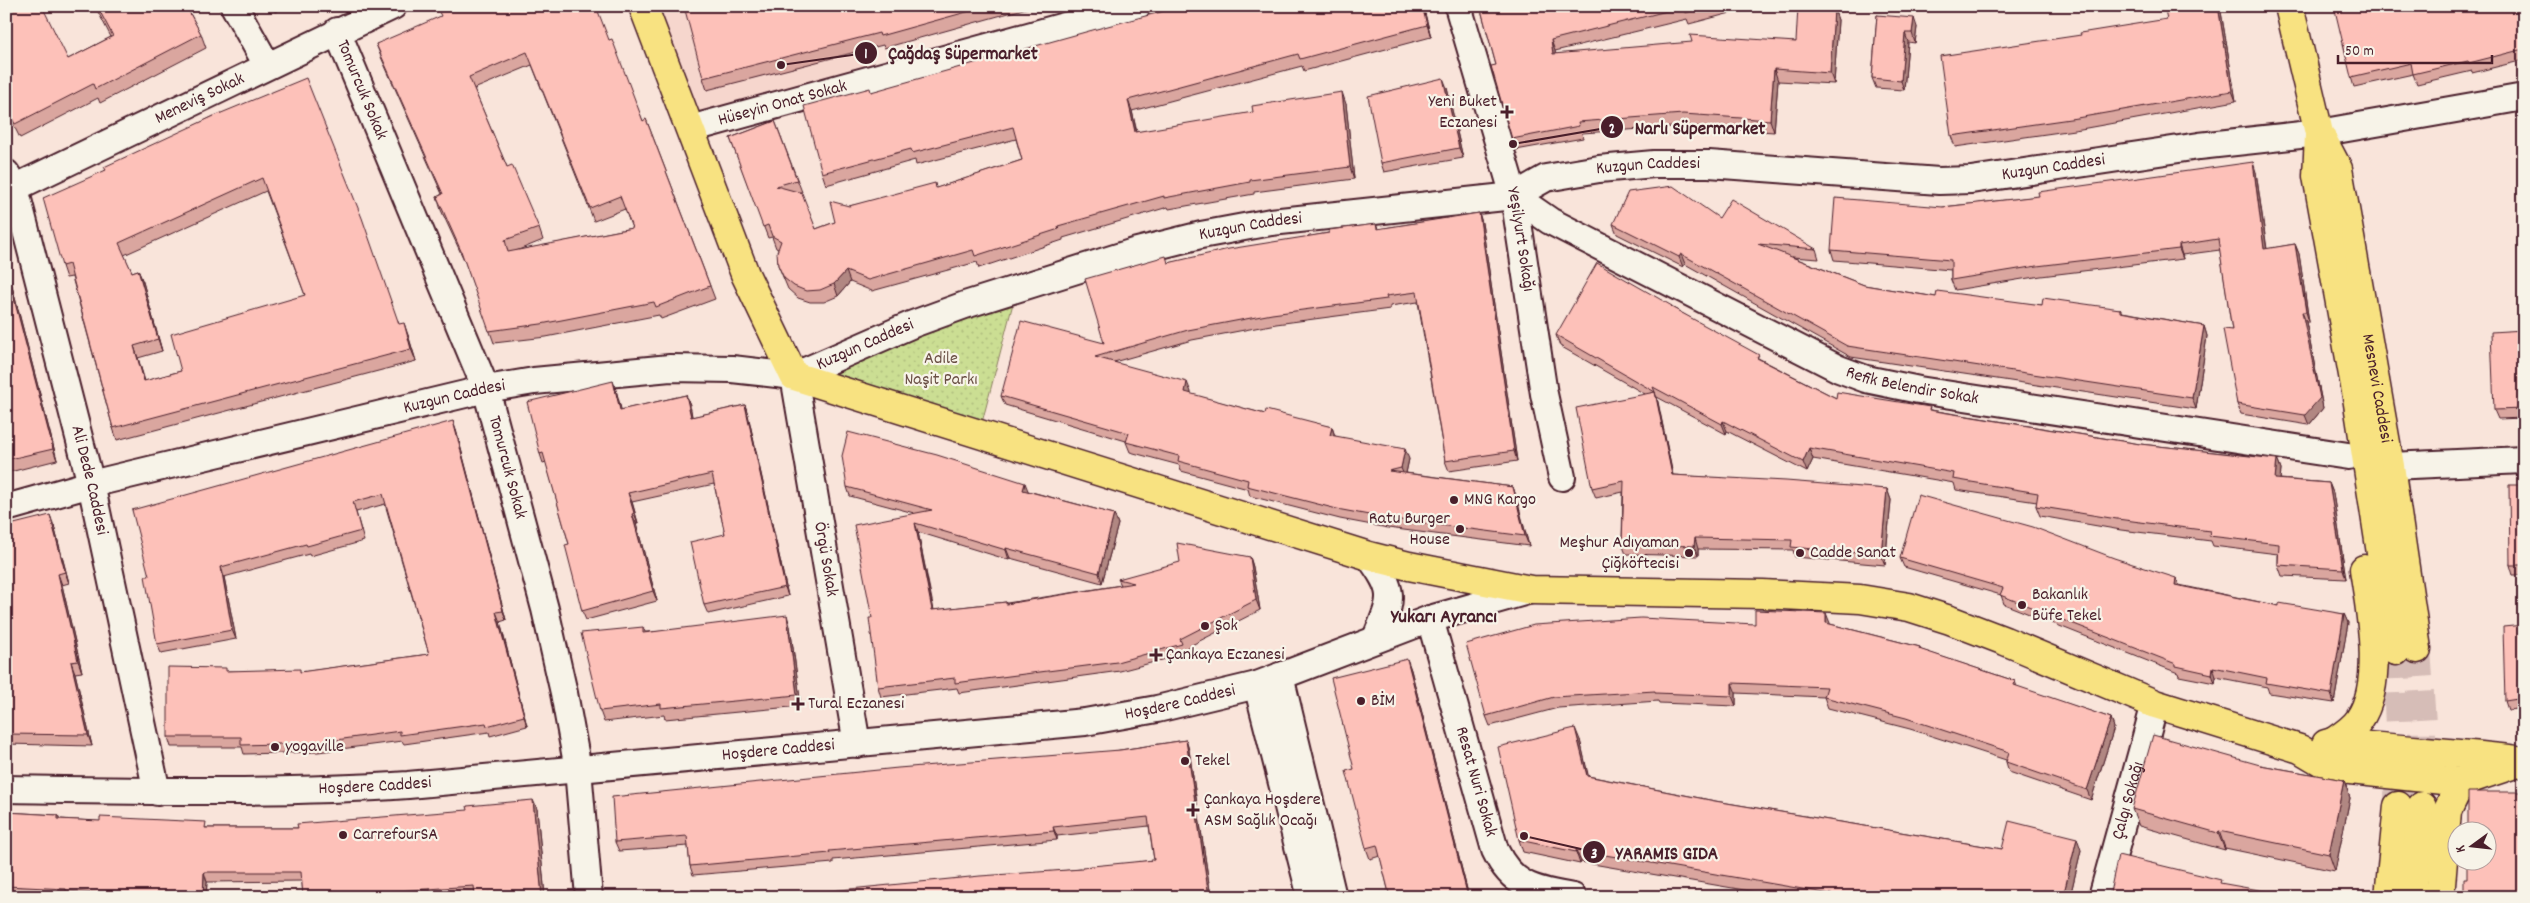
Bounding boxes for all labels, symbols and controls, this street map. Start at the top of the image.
scale bar [2338,32,2491,64]
street label: Tomurcuk Sokak [330,36,394,144]
callout: Çağdaş Süpermarket [853,36,1048,70]
text: 50 m [2345,41,2374,63]
text: Çağdaş Süpermarket [888,42,1038,69]
text: 1 [864,44,868,66]
street label: Meneviş Sokak [151,67,249,131]
street label: Hüseyin Onat Sokak [715,74,850,133]
place label: Yeni Buket Eczanesi [1429,90,1497,136]
marker: Yeni Buket Eczanesi [1501,106,1513,118]
callout: Narlı Süpermarket [1600,110,1775,144]
text: Narlı Süpermarket [1635,117,1765,144]
text: 2 [1609,119,1615,141]
street label: Kuzgun Caddesi [2000,148,2107,188]
street label: Kuzgun Caddesi [1595,151,1700,182]
street label: Yeşilyurt Sokağı [1500,184,1541,293]
street label: Kuzgun Caddesi [1197,206,1303,248]
street label: Kuzgun Caddesi [813,313,918,377]
street label: Mesnevi Caddesi [2355,332,2398,445]
park label: Adile Naşit Parkı [904,347,978,393]
street label: Refik Belendir Sokak [1842,360,1980,412]
street label: Kuzgun Caddesi [401,373,507,421]
street label: Tomurcuk Sokak [481,413,533,522]
street label: Ali Dede Caddesi [64,423,114,538]
place label: MNG Kargo [1464,488,1536,513]
marker: MNG Kargo [1448,494,1460,506]
place label: Ratu Burger House [1369,507,1450,553]
street label: Örgü Sokak [807,520,844,599]
marker: Ratu Burger House [1454,523,1466,535]
place label: Meşhur Adıyaman Çiğköftecisi [1560,531,1679,577]
place label: Cadde Sanat [1810,541,1896,566]
marker: Meşhur Adıyaman Çiğköftecisi [1683,547,1695,559]
marker: Cadde Sanat [1794,547,1806,559]
place label: Bakanlık Büfe Tekel [2032,583,2102,629]
marker: Bakanlık Büfe Tekel [2016,599,2028,611]
district label: Yukarı Ayrancı [1390,604,1497,632]
place label: Şok [1215,614,1238,639]
marker: Şok [1199,620,1211,632]
place label: Çankaya Eczanesi [1166,643,1285,668]
marker: Çankaya Eczanesi [1150,649,1162,661]
street label: Hoşdere Caddesi [1122,678,1238,727]
place label: BİM [1371,689,1395,714]
place label: Tural Eczanesi [808,692,904,717]
marker: BİM [1355,695,1367,707]
marker: Tural Eczanesi [792,698,804,710]
street label: Resat Nuri Sokak [1448,724,1503,840]
street label: Hoşdere Caddesi [721,733,836,768]
place label: yogaville [285,735,344,760]
marker: yogaville [269,741,281,753]
place label: Tekel [1195,749,1230,774]
marker: Tekel [1179,755,1191,767]
street label: Çalgı Sokağı [2106,759,2151,842]
street label: Hoşdere Caddesi [318,770,433,802]
place label: Çankaya Hoşdere ASM Sağlık Ocağı [1204,788,1321,834]
marker: Çankaya Hoşdere ASM Sağlık Ocağı [1186,803,1200,817]
north arrow [2448,820,2498,870]
place label: CarrefourSA [353,823,438,848]
marker: CarrefourSA [337,829,349,841]
callout: YARAMIS GIDA [1581,835,1729,869]
text: YARAMIS GIDA [1615,842,1718,869]
text: K [2451,843,2472,855]
text: 3 [1591,844,1598,866]

